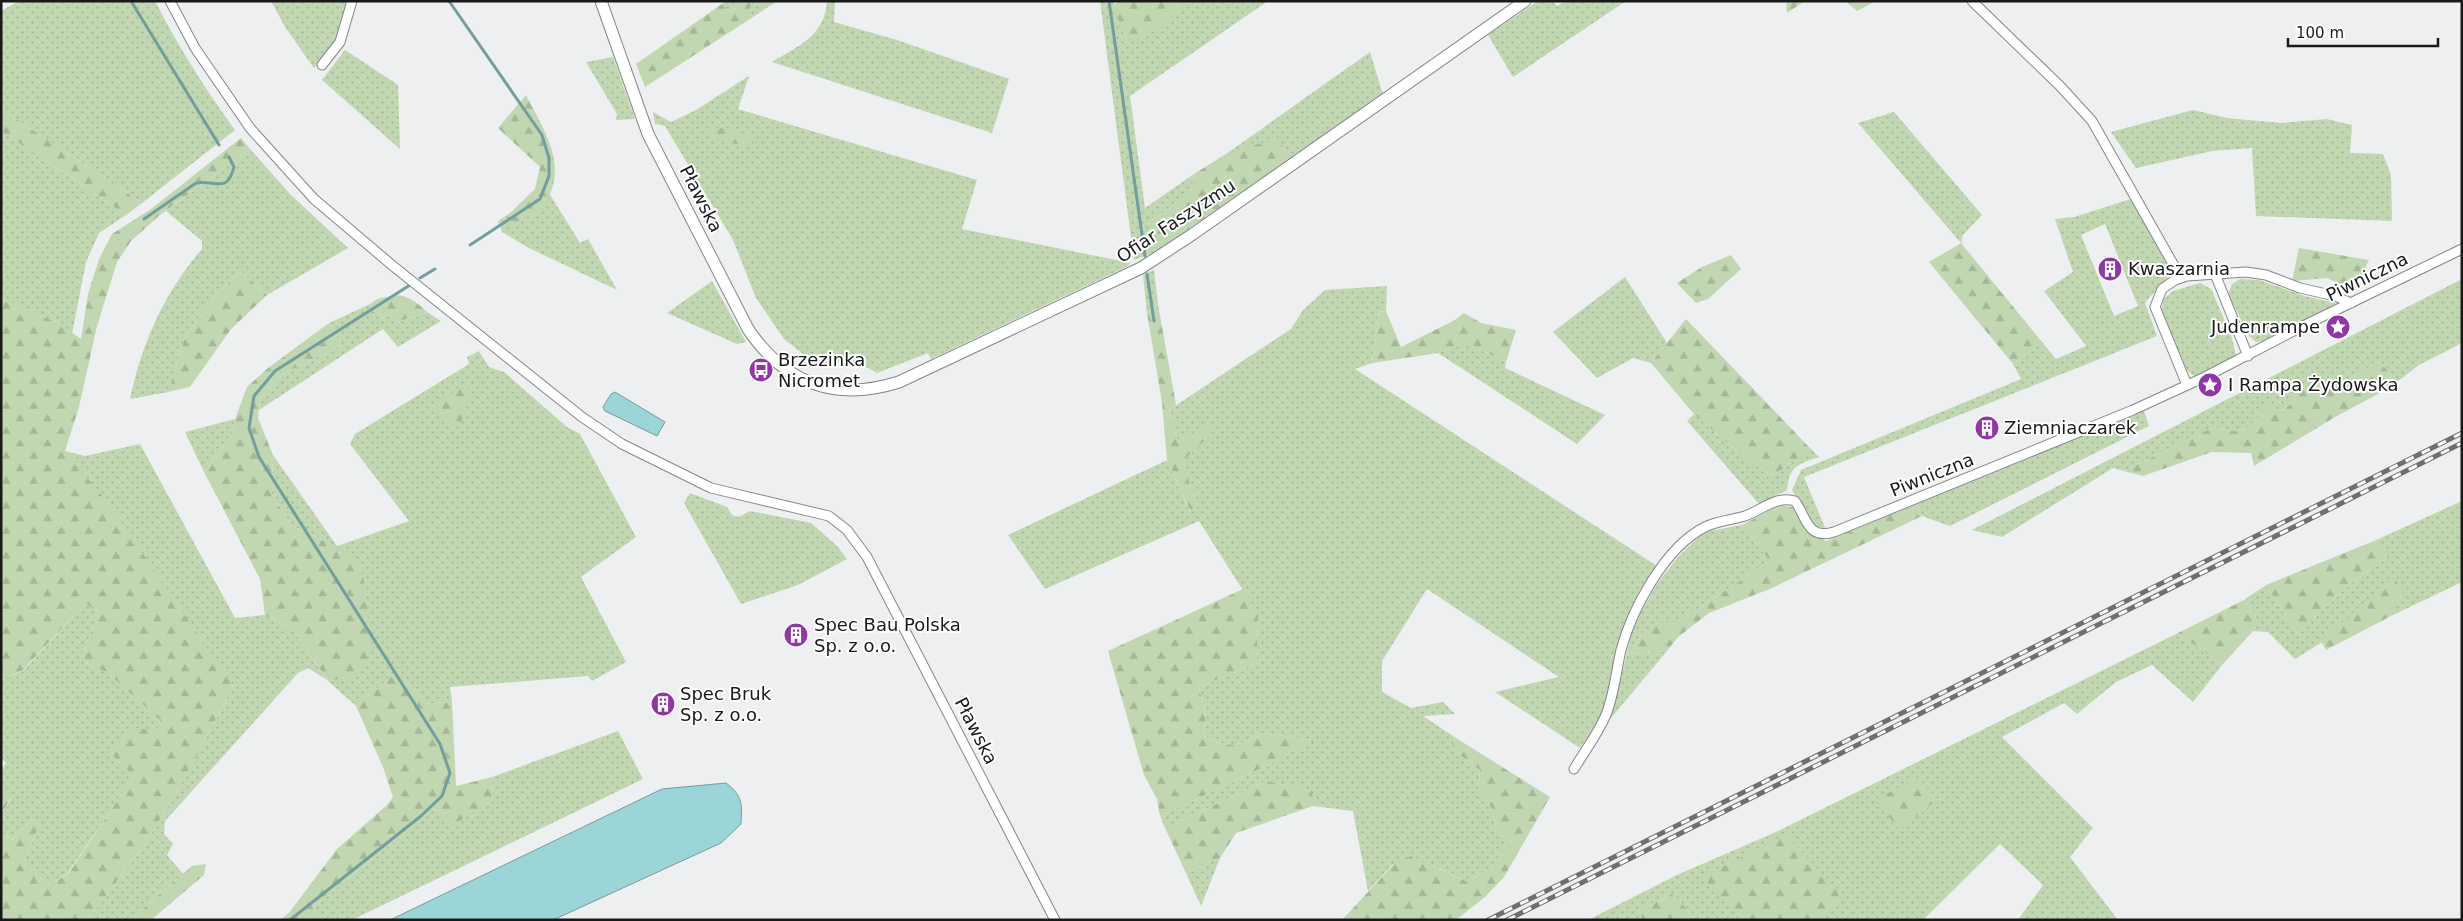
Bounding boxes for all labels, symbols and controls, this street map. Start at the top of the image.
scale bar [2288,15,2438,47]
text: 100 m [2296,24,2344,42]
street label: Pławska [676,162,727,236]
street label: Ofiar Faszyzmu [1112,174,1239,267]
street label: Piwniczna [2322,248,2411,305]
building icon: Kwaszarnia [2097,256,2123,282]
place label: Kwaszarnia [2128,258,2230,279]
place icon: Judenrampe [2325,314,2351,340]
place label: Judenrampe [2210,316,2320,337]
place label: Brzezinka Nicromet [778,349,865,391]
bus stop icon: Brzezinka Nicromet [748,357,774,383]
place icon: I Rampa Żydowska [2197,372,2223,398]
place label: I Rampa Żydowska [2228,374,2399,395]
building icon: Ziemniaczarek [1974,415,2000,441]
place label: Ziemniaczarek [2004,417,2137,438]
street label: Piwniczna [1887,448,1977,501]
place label: Spec Bau Polska Sp. z o.o. [814,614,961,656]
building icon: Spec Bau Polska Sp. z o.o. [783,622,809,648]
place label: Spec Bruk Sp. z o.o. [680,683,772,725]
building icon: Spec Bruk Sp. z o.o. [650,691,676,717]
street label: Pławska [951,694,1002,768]

